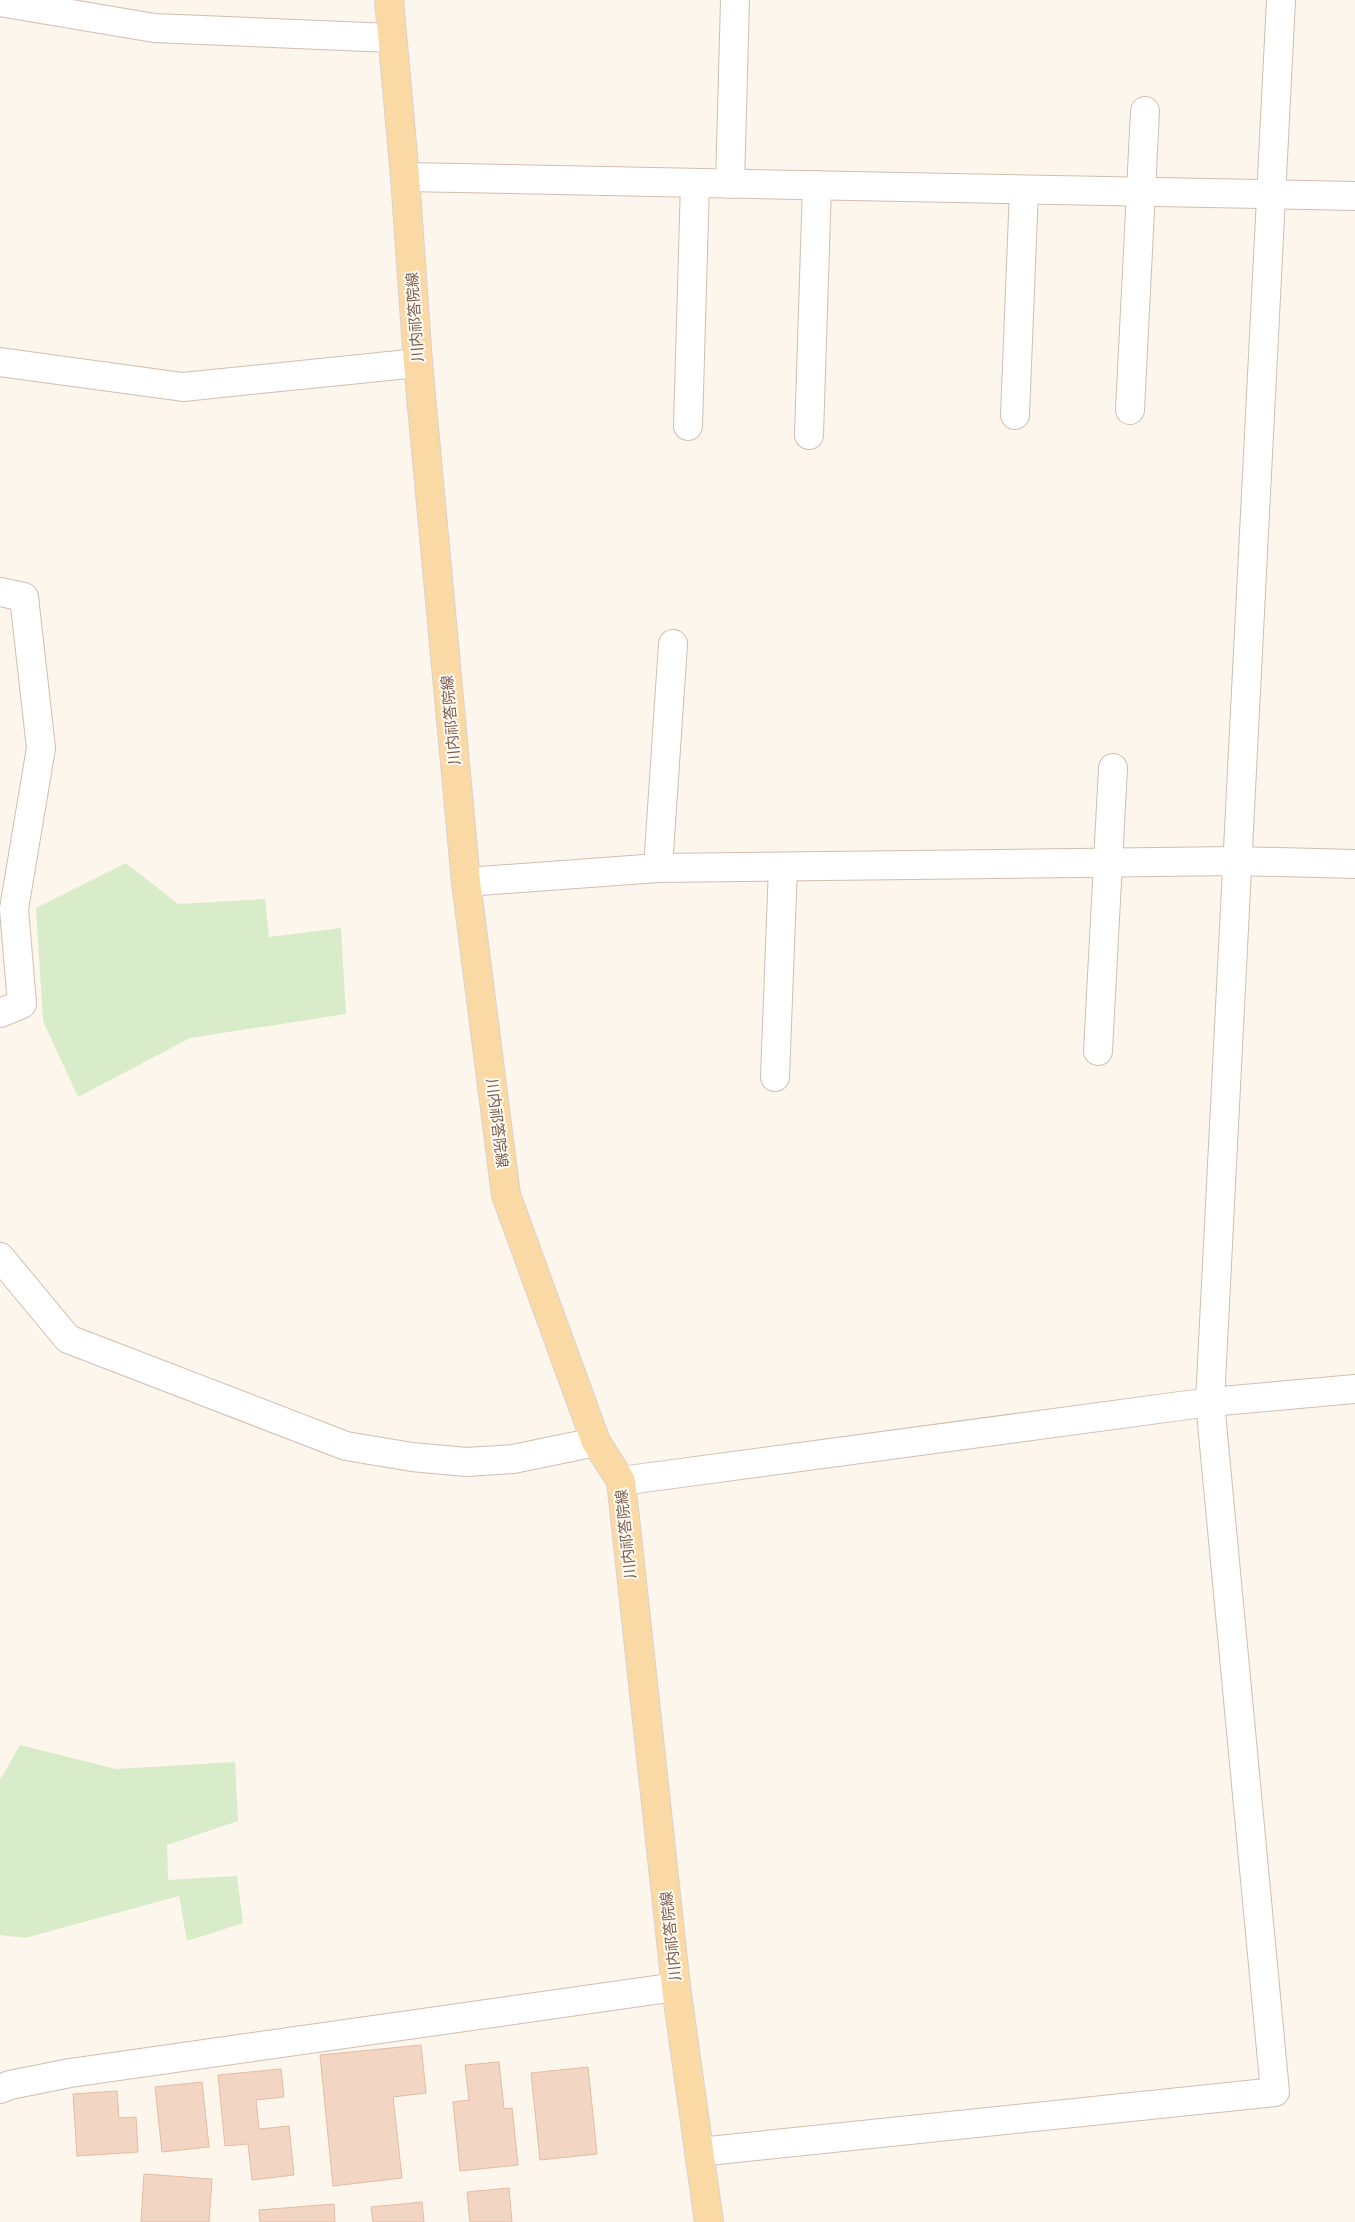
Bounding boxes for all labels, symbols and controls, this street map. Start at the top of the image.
street label: 川内祁答院線 [402,271,427,363]
street label: 川内祁答院線 [437,674,464,766]
street label: 川内祁答院線 [483,1077,512,1169]
street label: 川内祁答院線 [611,1488,640,1580]
street label: 川内祁答院線 [656,1890,685,1982]

